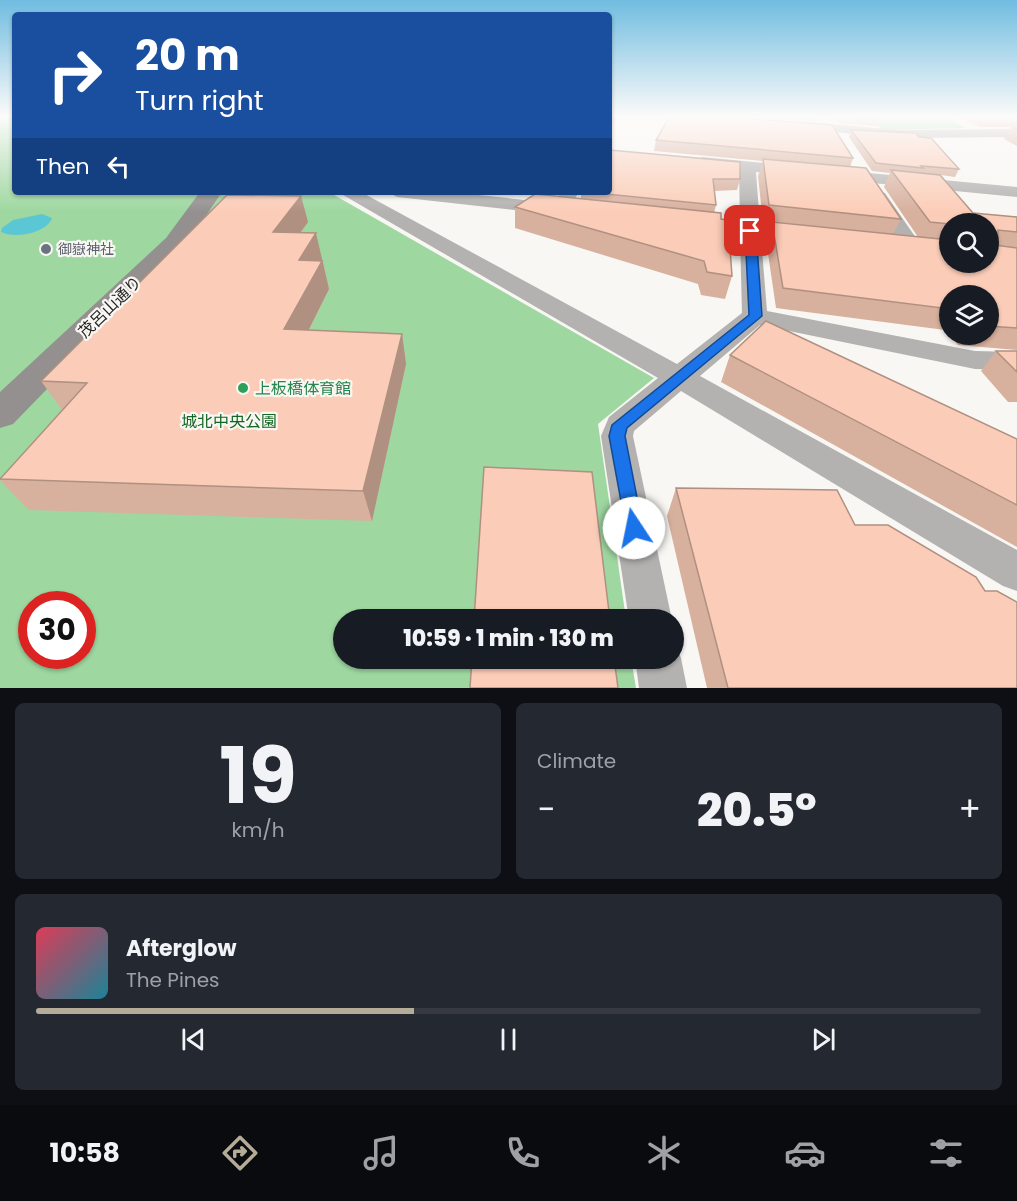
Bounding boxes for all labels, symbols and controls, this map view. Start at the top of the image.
text: 20 m [135,26,240,85]
icon: right [36,36,114,114]
text: Turn right [135,82,264,119]
icon: left [102,150,135,183]
text: Then [36,151,90,182]
pin [724,205,775,256]
map controls [939,213,999,345]
button: search [939,213,999,273]
icon: arrive [733,214,766,247]
place label: 御嶽神社 [58,239,114,259]
marker: 御嶽神社 [39,242,53,256]
street label: 茂呂山通り [73,271,147,343]
button: layers [939,285,999,345]
place label: 上板橋体育館 [255,377,351,400]
marker: 上板橋体育館 [236,381,250,395]
park label: 城北中央公園 [181,410,277,433]
position arrow [602,496,666,560]
speed limit sign: 30 [18,591,96,669]
text: 10:59 · 1 min · 130 m [403,623,614,654]
text: 19 [219,721,297,830]
text: Climate [537,747,616,775]
text: 20.5° [697,779,817,842]
text: − [537,786,555,833]
text: + [958,786,981,833]
text: km/h [231,816,285,844]
text: Afterglow [126,933,237,964]
text: The Pines [126,966,220,994]
icon: previous [177,1023,210,1056]
icon: pause [492,1023,525,1056]
icon: next [807,1023,840,1056]
icon: directions [219,1132,261,1174]
icon: music [360,1132,402,1174]
icon: phone [502,1132,544,1174]
icon: climate [643,1132,685,1174]
icon: car [784,1132,826,1174]
icon: filters [925,1132,967,1174]
text: 10:58 [50,1134,120,1171]

